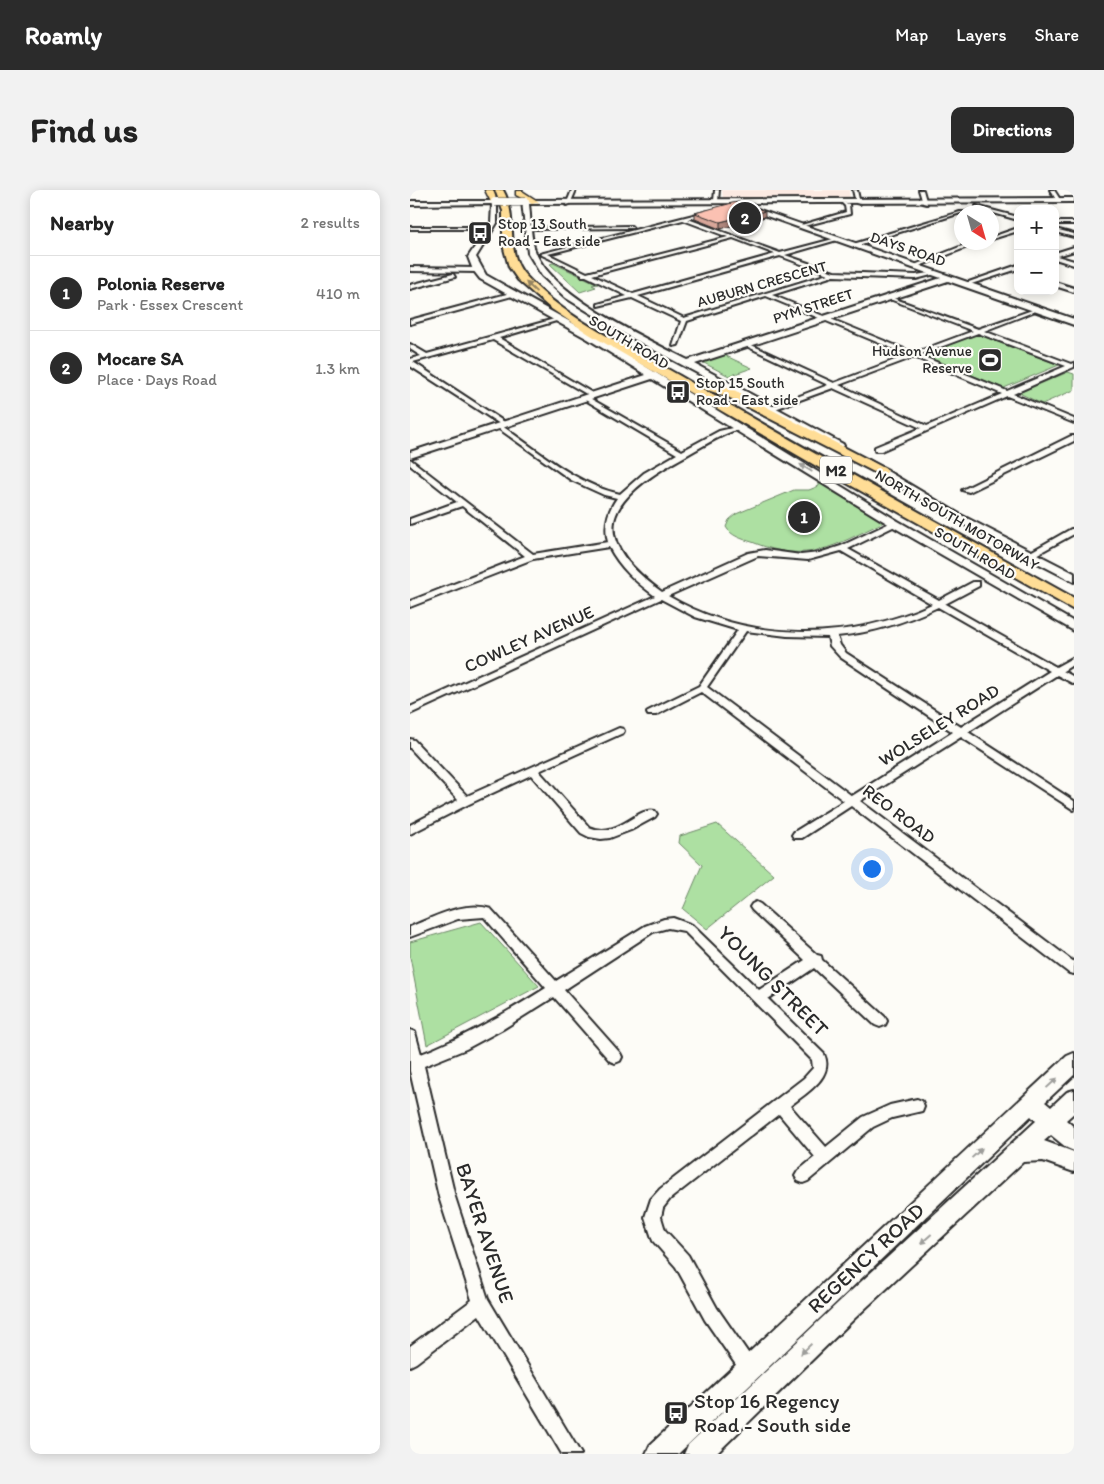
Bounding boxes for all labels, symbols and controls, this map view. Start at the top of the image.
text: Roamly [25,21,102,50]
text: Map [895,24,928,46]
text: Layers [956,24,1006,46]
text: Share [1034,24,1079,46]
button: Directions [951,107,1074,153]
text: Find us [30,109,138,151]
pin: 2 [729,199,761,237]
north arrow [954,205,999,250]
map controls [1014,205,1059,295]
button: + [1014,205,1059,250]
text: Nearby [50,210,114,235]
text: 2 results [300,213,360,232]
place label: Stop 13 South Road - East side [498,215,601,250]
bus stop icon: Stop 13 South Road - East side [467,220,493,246]
street label: DAYS ROAD [868,228,948,270]
button: − [1014,250,1059,295]
street label: AUBURN CRESCENT [695,257,830,311]
text: Polonia Reserve [97,272,225,295]
one-way arrow [525,281,537,293]
text: 1 [62,284,70,303]
text: 410 m [316,284,360,303]
street label: PYM STREET [771,284,856,327]
text: Park · Essex Crescent [97,295,243,314]
street label: SOUTH ROAD [586,311,672,373]
place label: Hudson Avenue Reserve [872,342,972,377]
text: Mocare SA [97,347,183,370]
sports icon: Hudson Avenue Reserve [977,347,1003,373]
text: 2 [62,359,70,378]
text: 1.3 km [315,359,360,378]
text: Place · Days Road [97,370,217,389]
place label: Stop 15 South Road - East side [696,374,799,409]
bus stop icon: Stop 15 South Road - East side [665,379,691,405]
road number: M2 [820,456,852,484]
one-way arrow [800,463,813,473]
street label: NORTH SOUTH MOTORWAY [872,466,1042,575]
pin: 1 [788,498,820,536]
street label: SOUTH ROAD [931,523,1019,583]
street label: COWLEY AVENUE [461,601,597,677]
street label: WOLSELEY ROAD [874,679,1004,771]
street label: REO ROAD [858,780,940,849]
your location [859,856,885,882]
street label: YOUNG STREET [713,920,834,1041]
one-way arrow [1046,1077,1058,1089]
one-way arrow [971,1147,983,1159]
street label: BAYER AVENUE [451,1160,520,1306]
street label: REGENCY ROAD [802,1197,929,1318]
one-way arrow [919,1233,932,1244]
one-way arrow [800,1343,812,1355]
place label: Stop 16 Regency Road - South side [694,1388,851,1437]
bus stop icon: Stop 16 Regency Road - South side [663,1400,689,1426]

